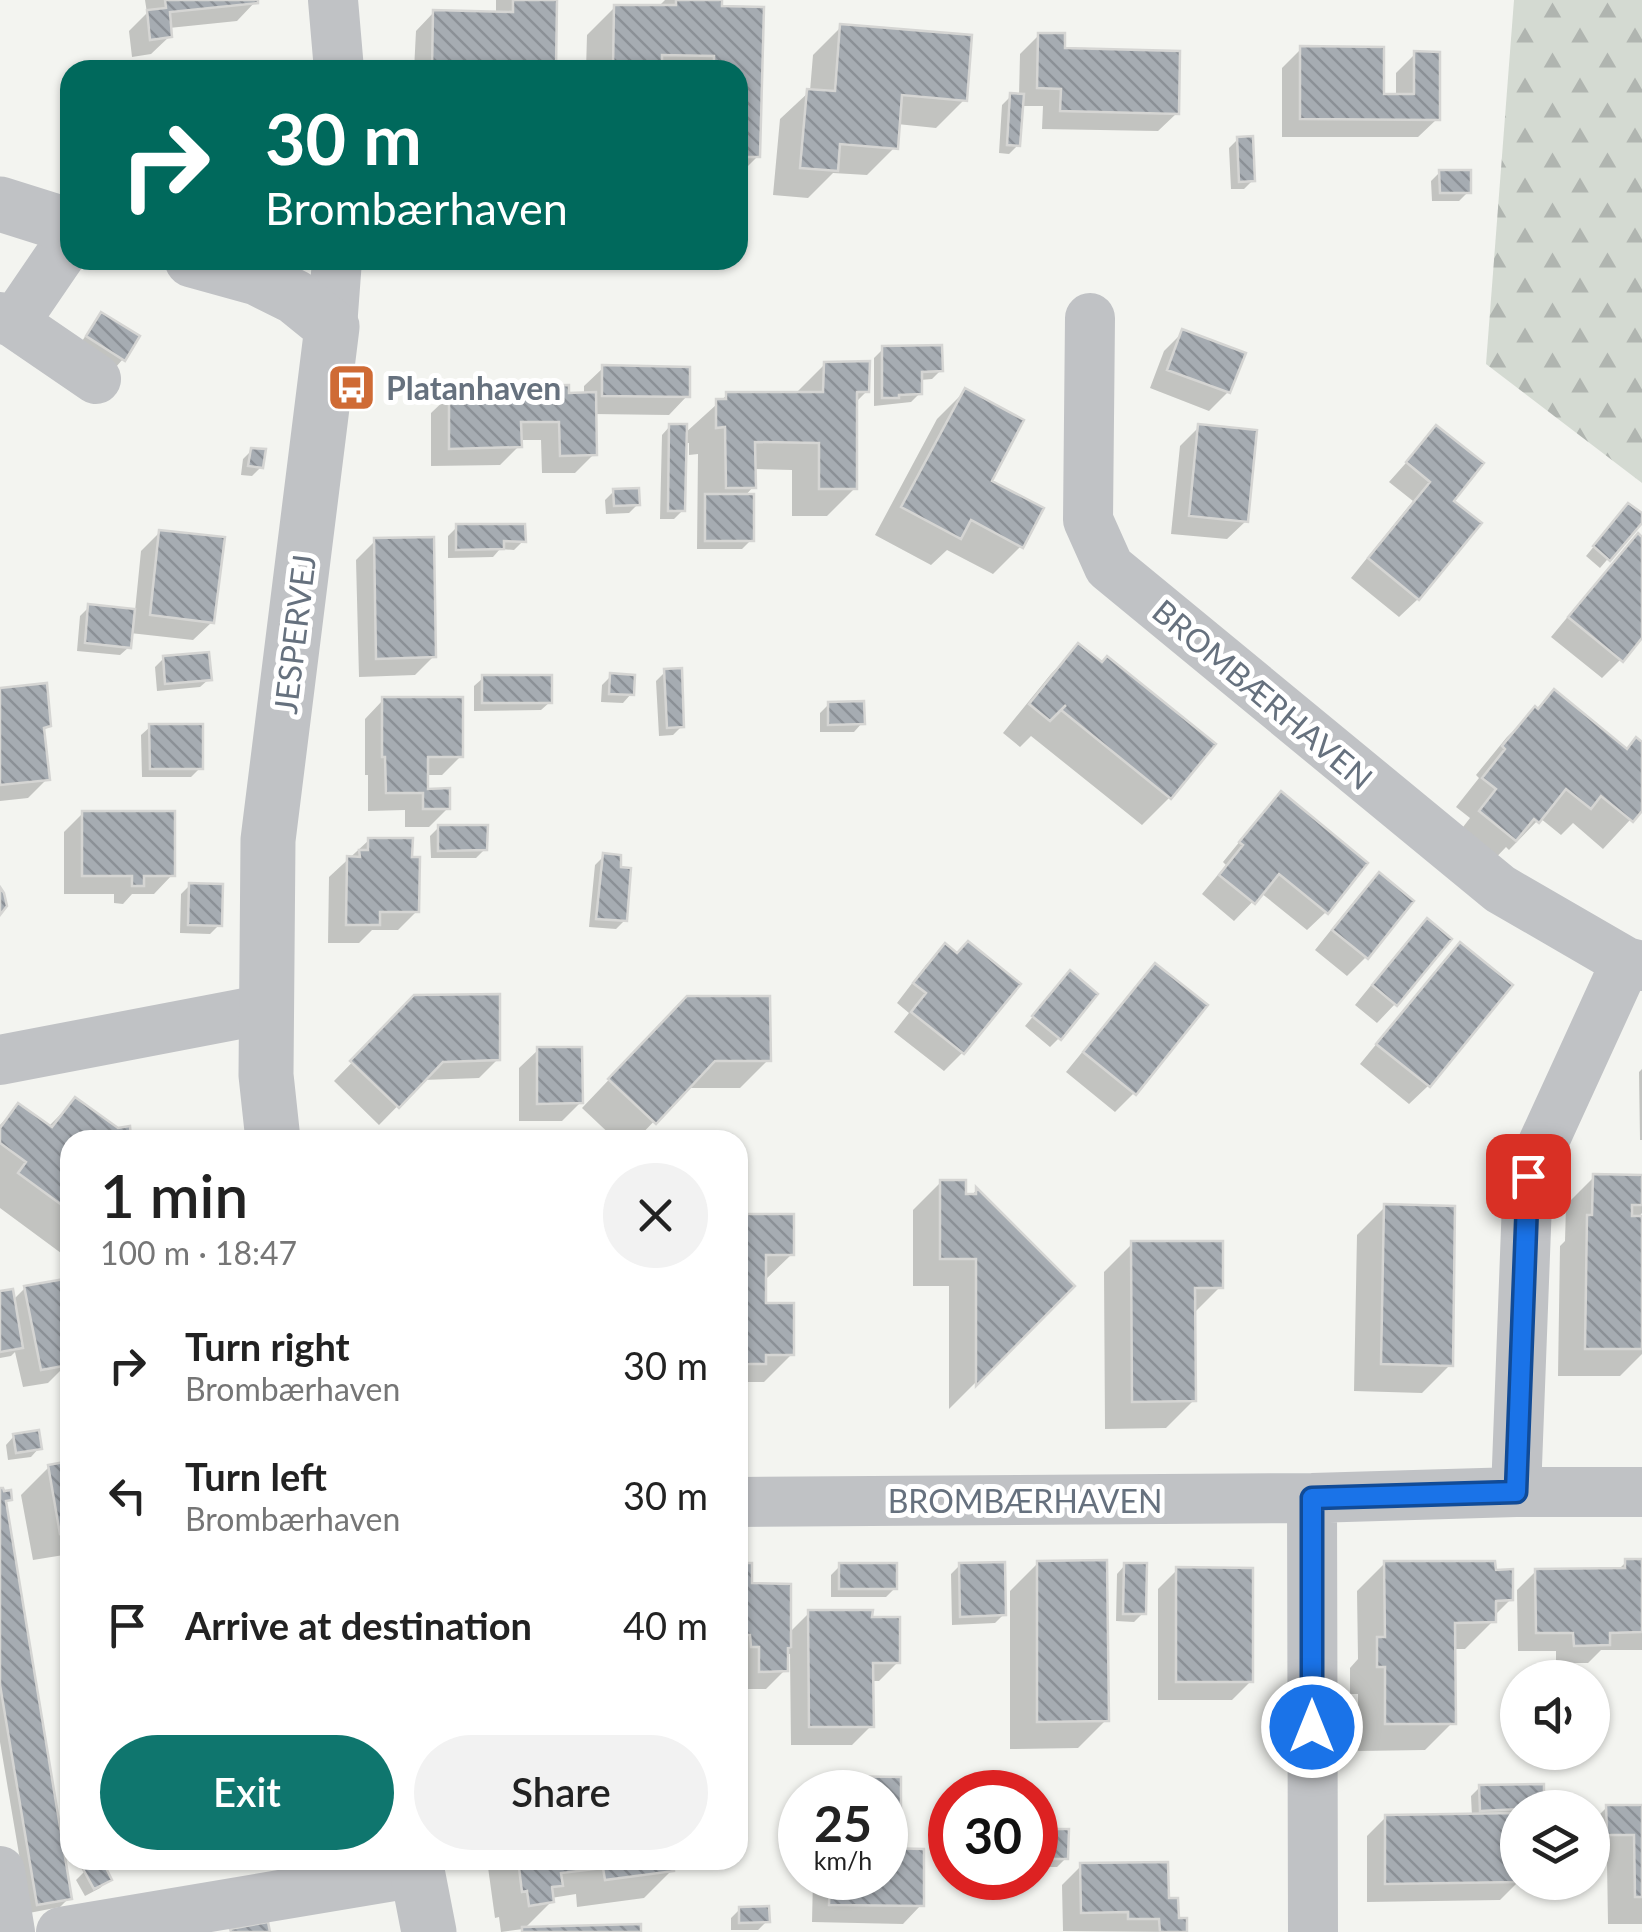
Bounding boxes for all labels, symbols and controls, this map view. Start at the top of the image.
text: 30 m [265,96,422,180]
icon: right [100,100,230,230]
text: Brombærhaven [265,181,568,235]
bus stop icon: Platanhaven [325,361,377,413]
place label: Platanhaven [386,368,561,407]
street label: JESPERVEJ [265,552,323,716]
street label: BROMBÆRHAVEN [1145,591,1381,797]
pin [1486,1134,1571,1219]
icon: arrive [1501,1149,1556,1204]
text: 1 min [100,1159,248,1231]
button: close [603,1163,708,1268]
text: 100 m · 18:47 [100,1233,297,1272]
text: Turn right [185,1323,350,1369]
icon: right [100,1338,155,1393]
text: 30 m [623,1342,708,1388]
text: Brombærhaven [185,1369,400,1408]
text: Turn left [185,1453,327,1499]
icon: left [100,1468,155,1523]
text: 30 m [623,1472,708,1518]
street label: BROMBÆRHAVEN [888,1481,1162,1520]
text: Brombærhaven [185,1499,400,1538]
icon: arrive [100,1598,155,1653]
text: Arrive at destination [185,1602,532,1648]
text: 40 m [623,1602,708,1648]
map controls [1500,1660,1610,1900]
button: sound [1500,1660,1610,1770]
position arrow [1260,1675,1364,1779]
button: Exit [100,1735,394,1850]
button: Share [414,1735,708,1850]
speed limit sign: 30 [928,1770,1058,1900]
button: layers [1500,1790,1610,1900]
text: 25 [814,1793,872,1853]
text: km/h [814,1845,872,1875]

